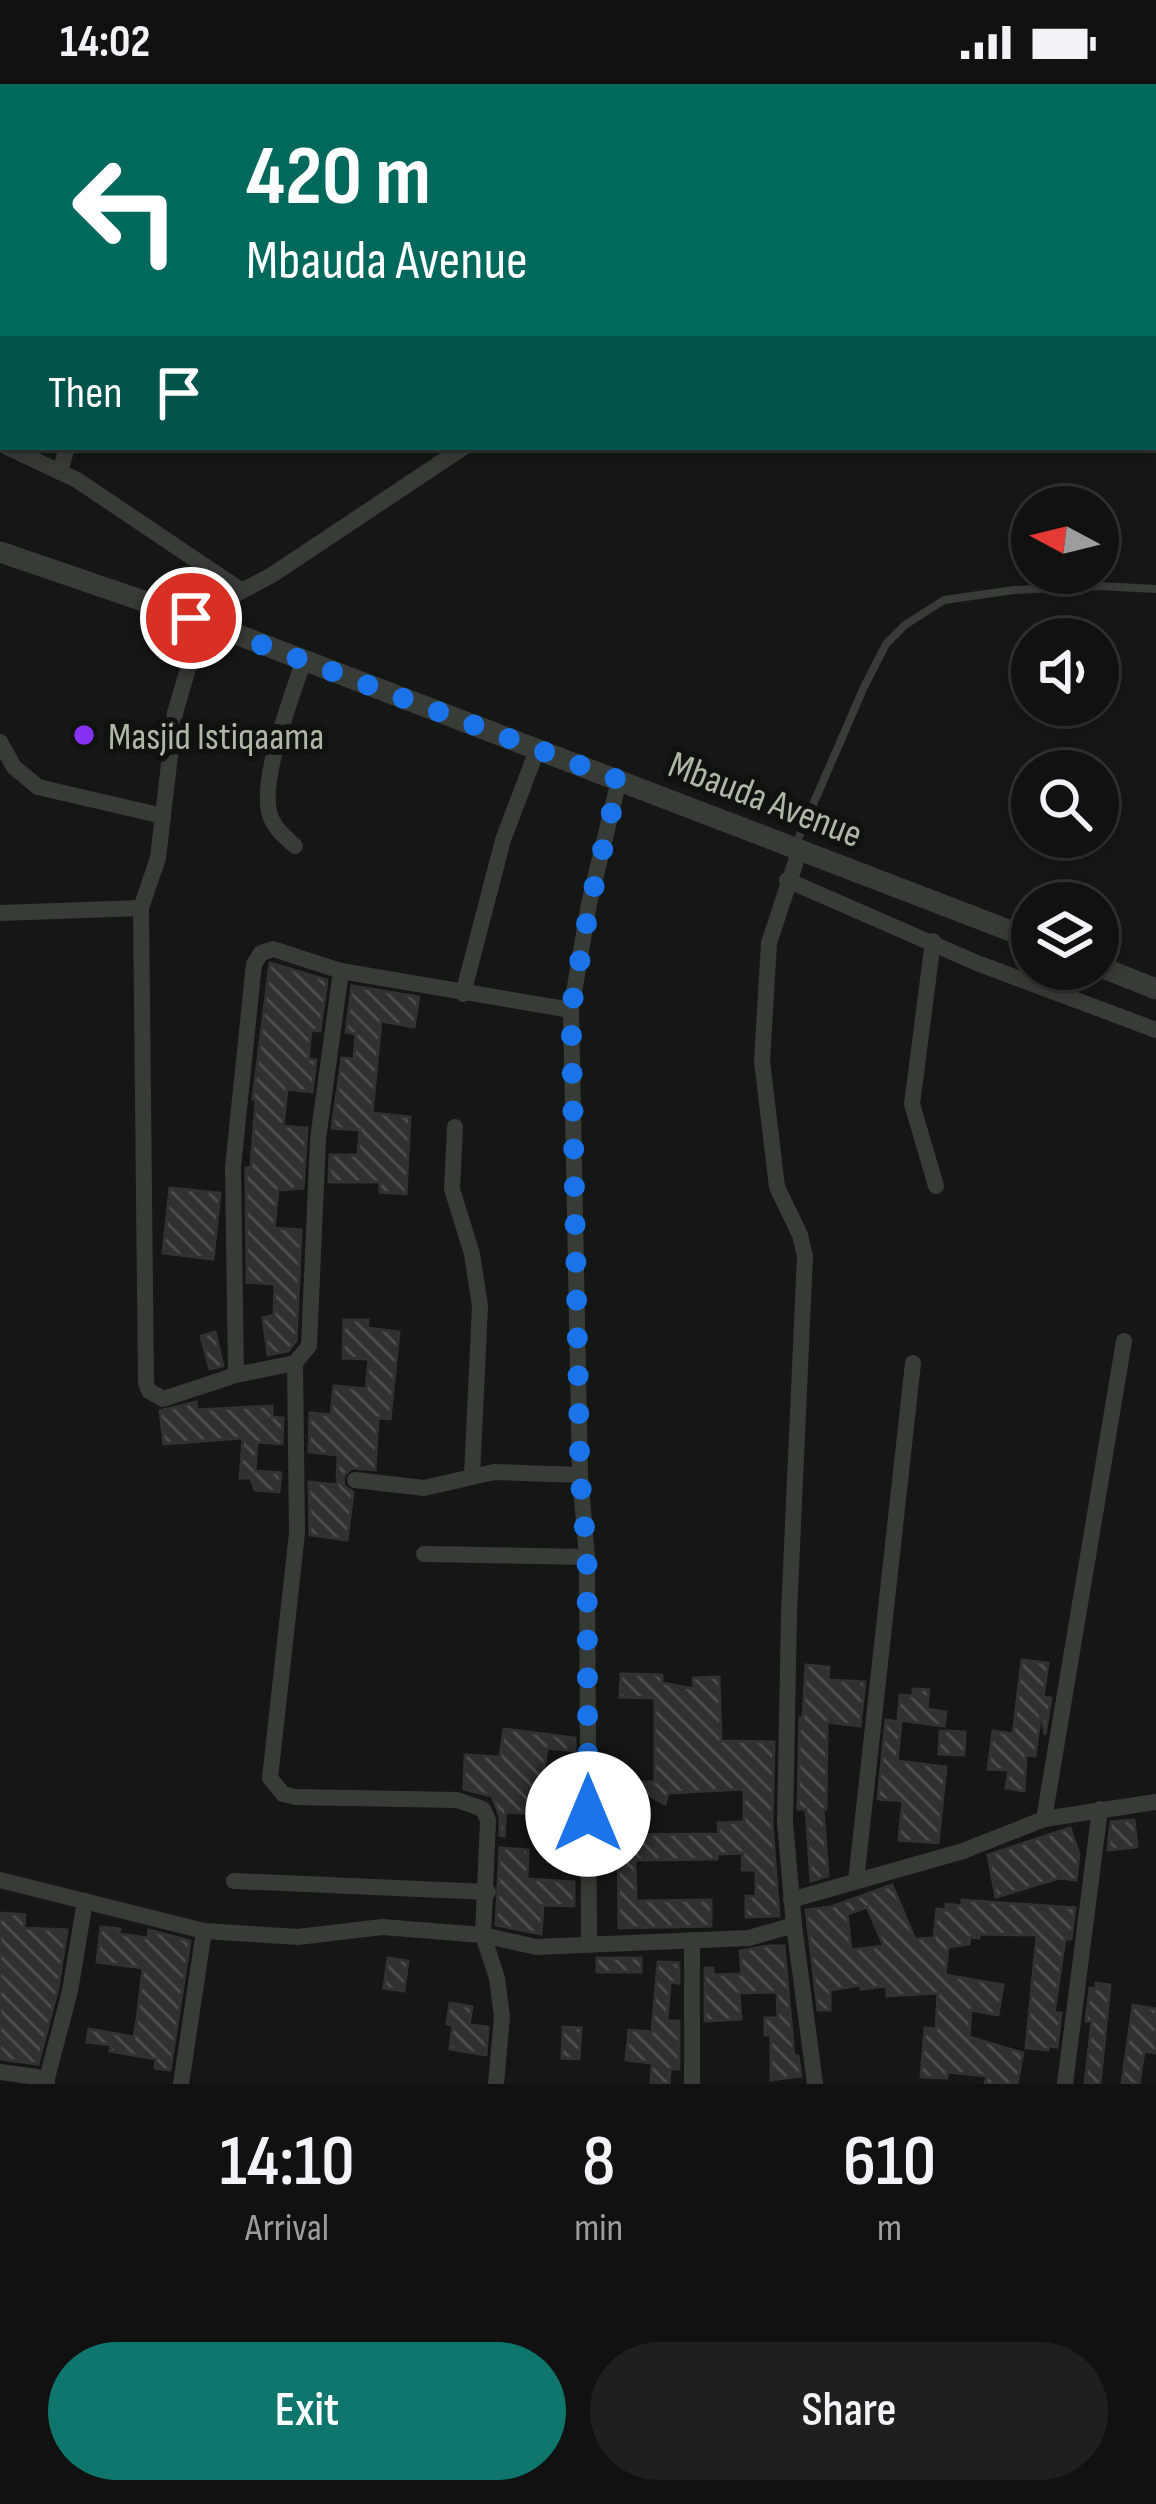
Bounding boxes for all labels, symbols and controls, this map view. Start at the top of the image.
text: 14:02 [60,15,150,70]
text: 420 m [246,127,431,228]
icon: left [48,132,204,288]
text: Mbauda Avenue [246,229,528,294]
icon: arrive [146,360,212,426]
text: Then [48,366,122,421]
north arrow [1011,486,1119,594]
map controls [1011,486,1119,990]
pin [140,567,242,669]
icon: arrive [158,585,224,651]
button: sound [1011,618,1119,726]
place label: Masjid Istiqaama [108,714,324,761]
marker: Masjid Istiqaama [71,722,97,748]
street label: Mbauda Avenue [662,742,869,859]
button: search [1011,750,1119,858]
button: layers [1011,882,1119,990]
position arrow [525,1751,651,1877]
text: 14:10 [220,2119,354,2206]
text: 8 [582,2119,615,2206]
text: 610 [843,2119,936,2206]
text: Arrival [245,2205,329,2252]
text: min [574,2205,623,2252]
text: m [877,2205,902,2252]
button: Exit [48,2342,566,2480]
button: Share [590,2342,1108,2480]

